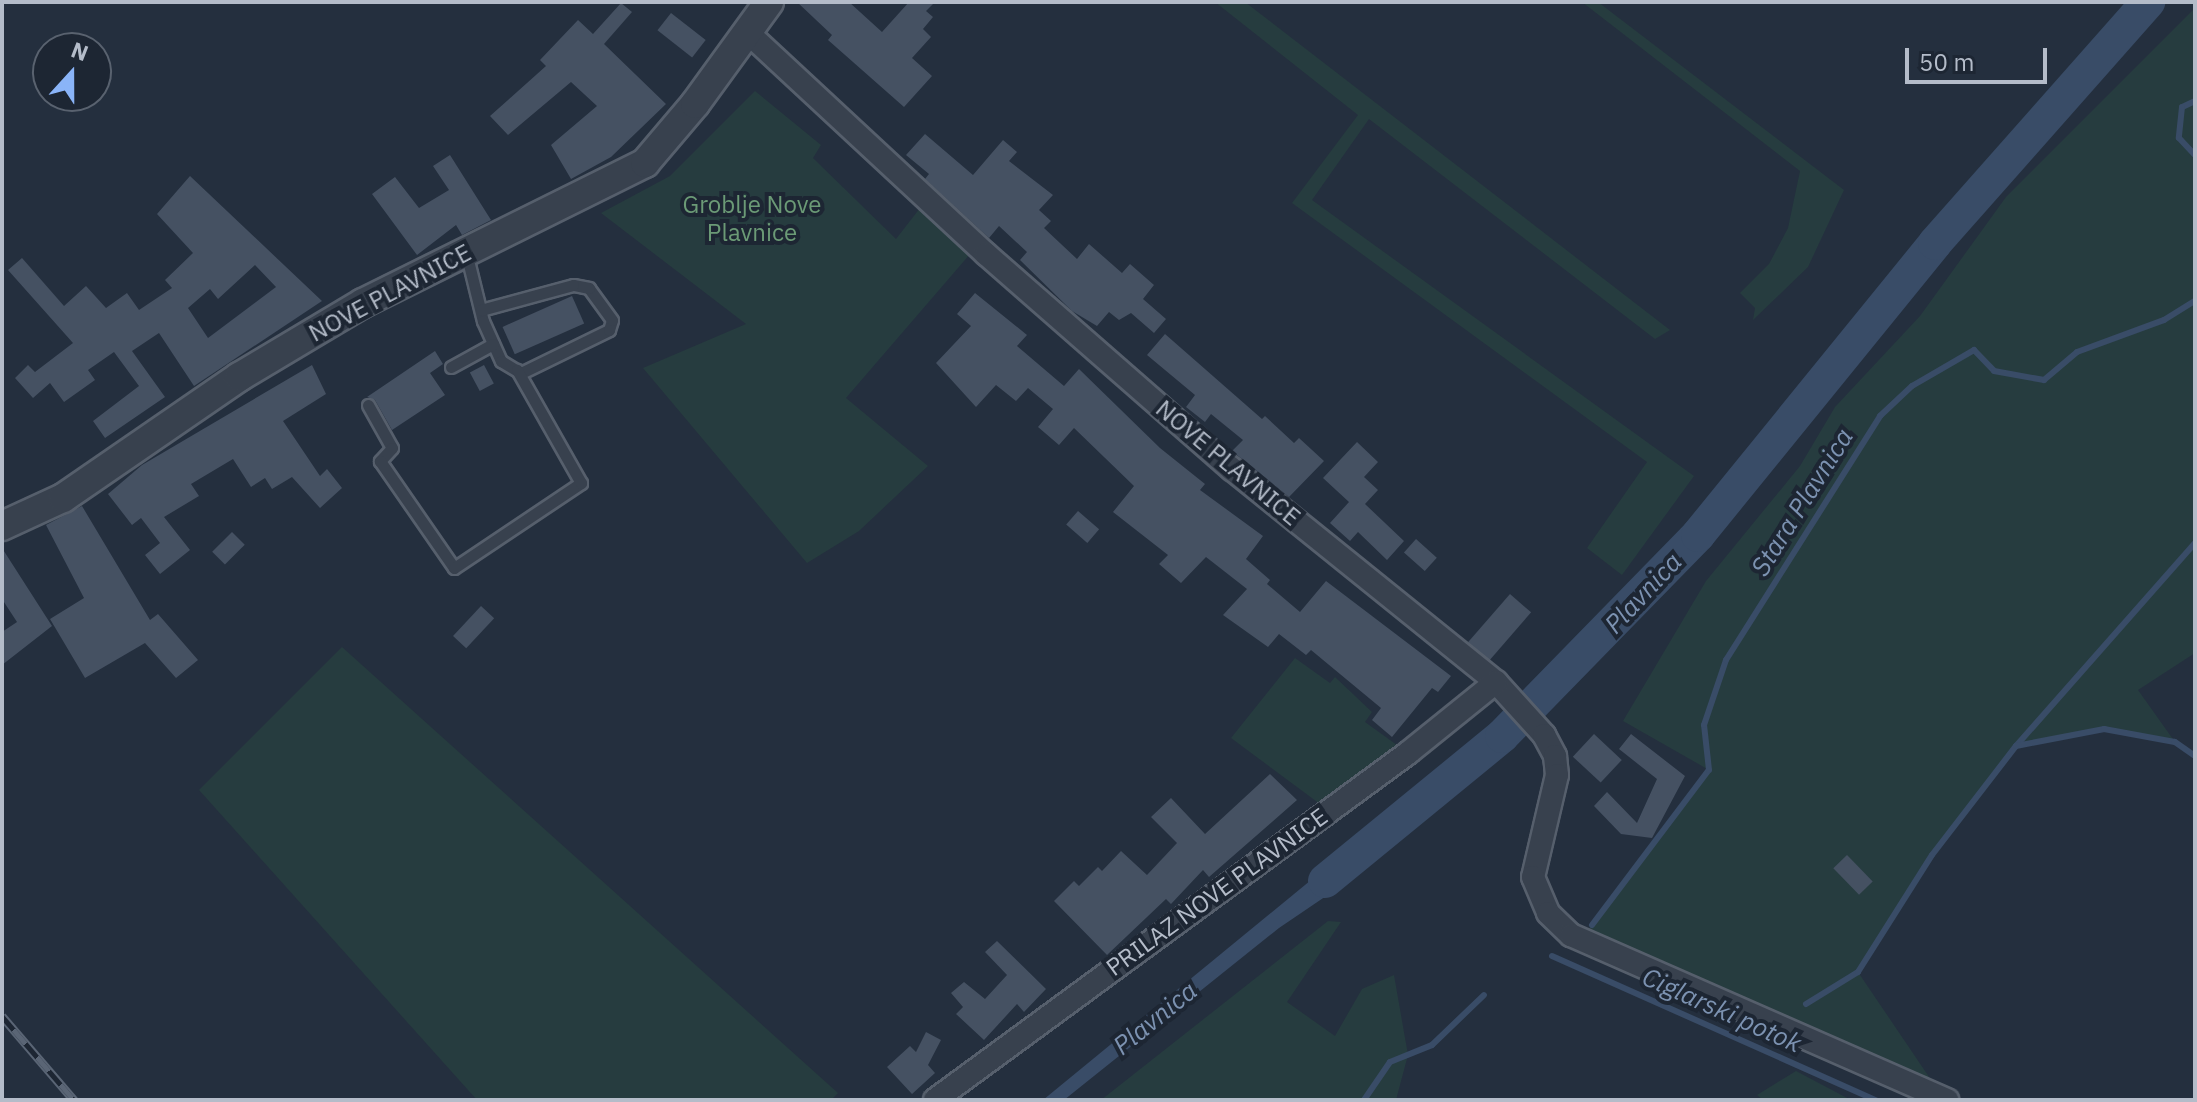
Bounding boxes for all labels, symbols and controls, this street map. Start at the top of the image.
north arrow [32,32,112,112]
scale bar [1909,32,2051,82]
text: N [67,35,93,67]
text: 50 m [1919,46,1974,78]
park label: Groblje Nove Plavnice [682,191,822,247]
street label: NOVE PLAVNICE [304,238,476,348]
street label: NOVE PLAVNICE [1150,394,1306,532]
water label: Stara Plavnica [1744,423,1860,581]
water label: Plavnica [1598,546,1688,640]
street label: PRILAZ NOVE PLAVNICE [1101,802,1333,982]
water label: Ciglarski potok [1638,961,1806,1059]
water label: Plavnica [1107,975,1203,1061]

